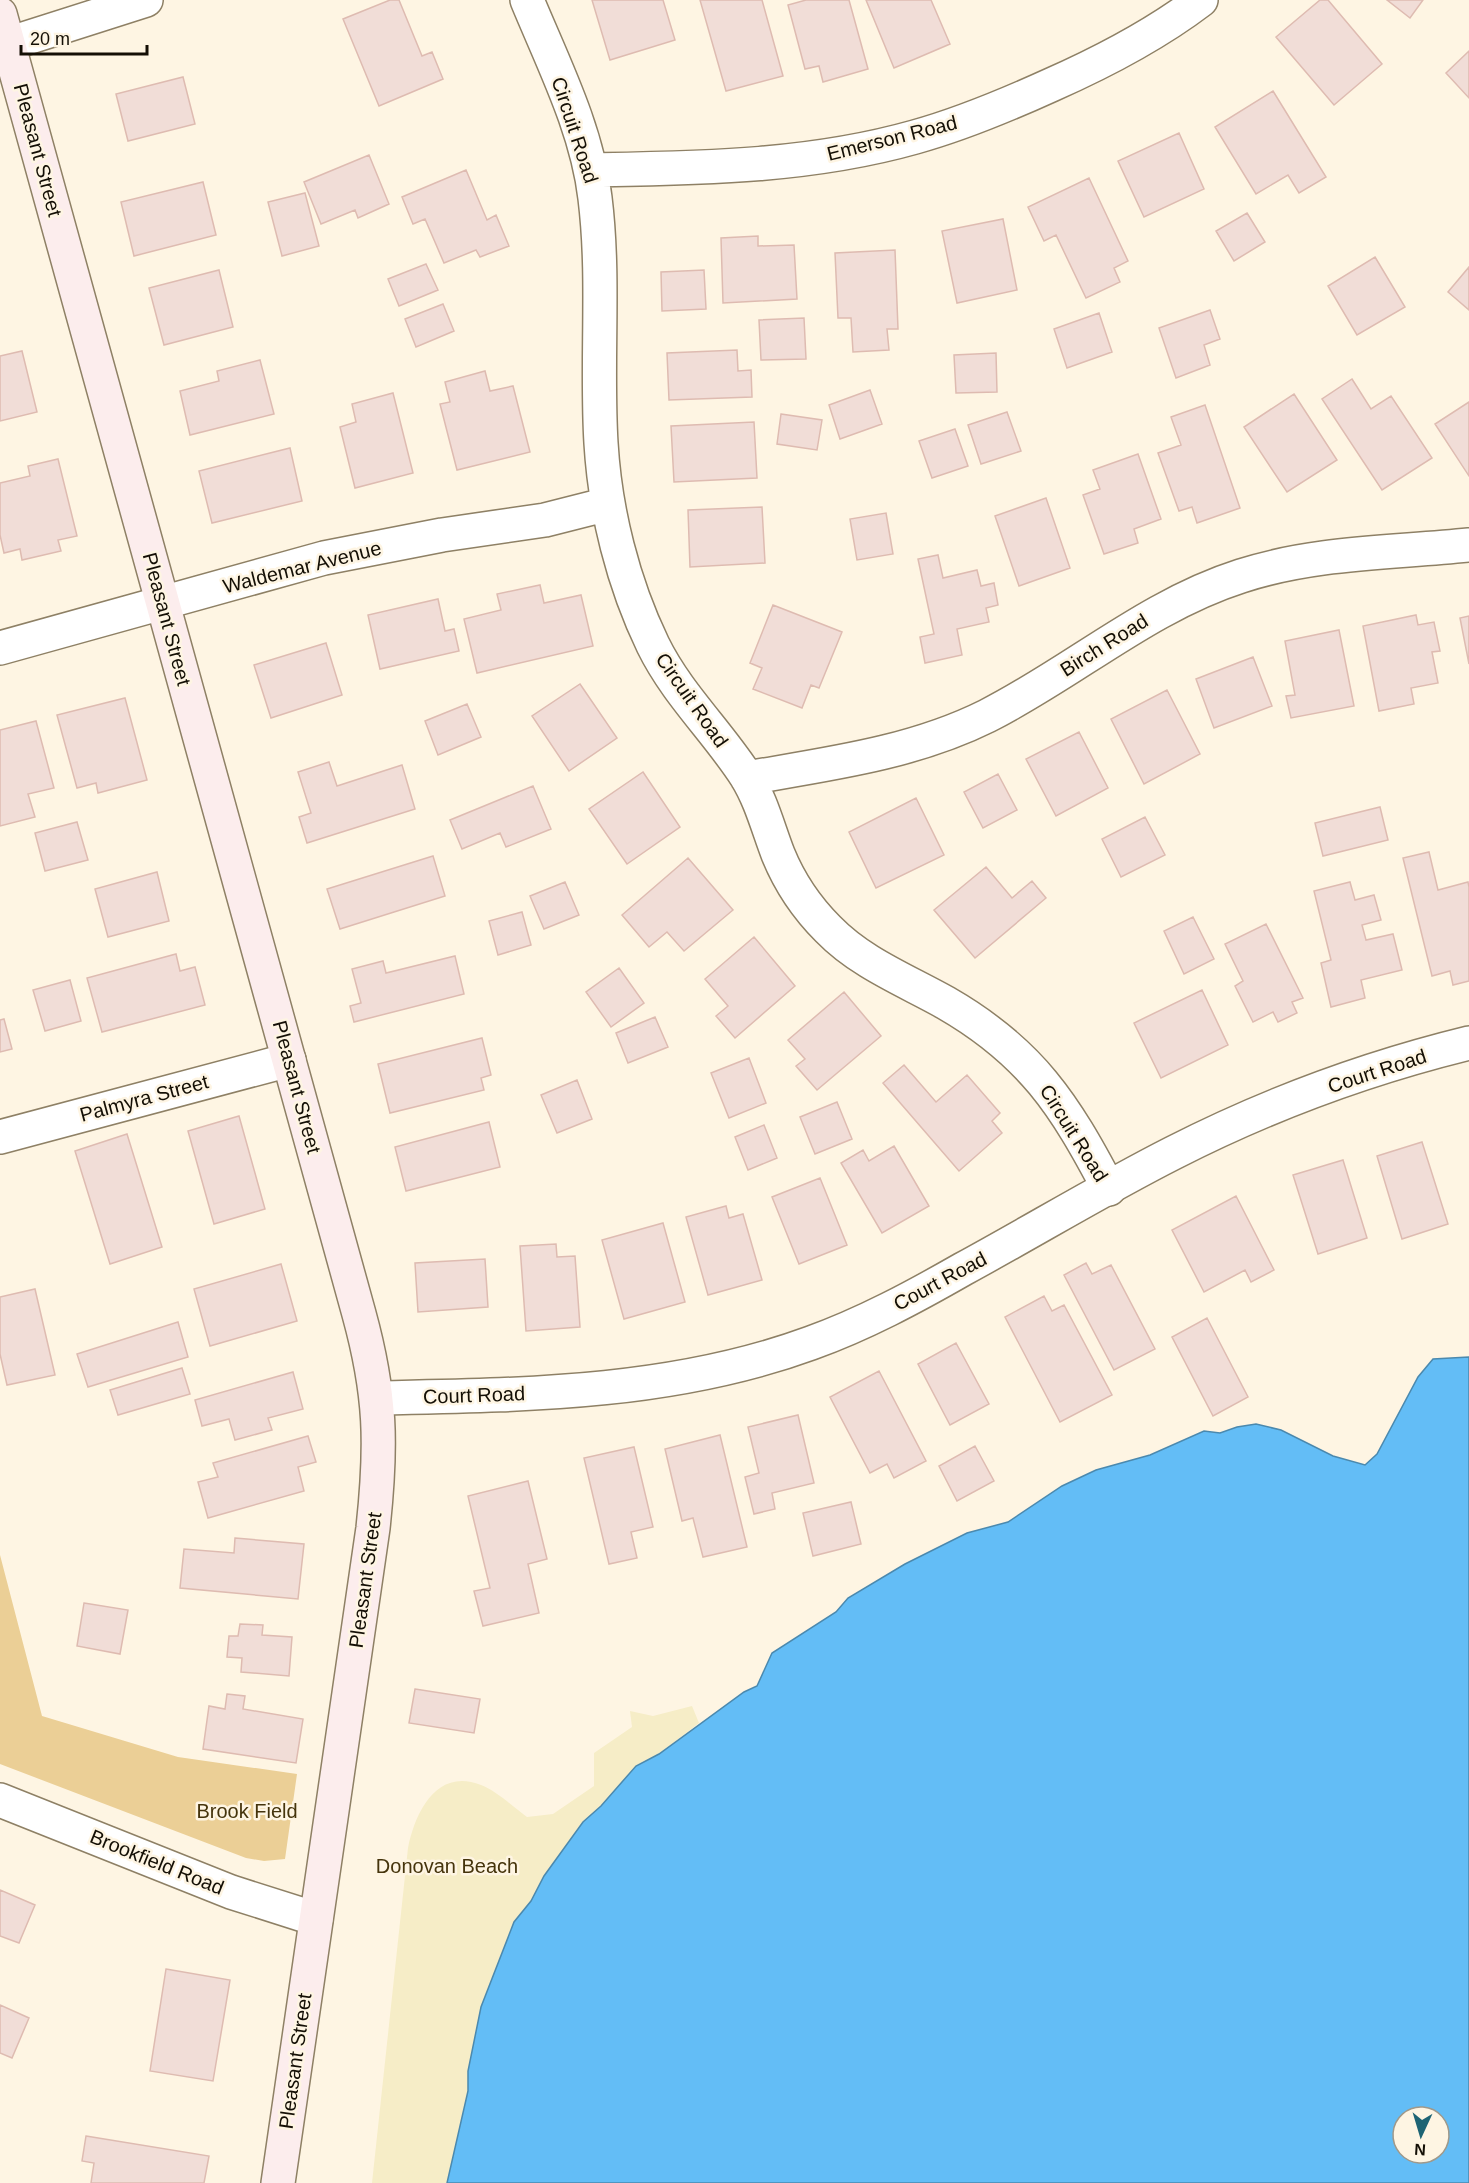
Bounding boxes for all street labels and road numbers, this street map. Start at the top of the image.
street label: Circuit Road [548,74,602,186]
street label: Pleasant Street [10,81,66,219]
street label: Emerson Road [825,111,959,165]
street label: Waldemar Avenue [221,537,383,597]
street label: Pleasant Street [139,550,195,688]
street label: Birch Road [1056,609,1152,681]
street label: Circuit Road [651,649,733,751]
street label: Pleasant Street [269,1018,325,1156]
street label: Court Road [1325,1045,1429,1097]
street label: Palmyra Street [77,1070,211,1126]
street label: Circuit Road [1036,1081,1112,1185]
street label: Court Road [890,1247,990,1315]
street label: Court Road [423,1382,525,1408]
street label: Pleasant Street [345,1510,385,1649]
street label: Brookfield Road [87,1825,227,1899]
street label: Pleasant Street [275,1991,315,2130]

